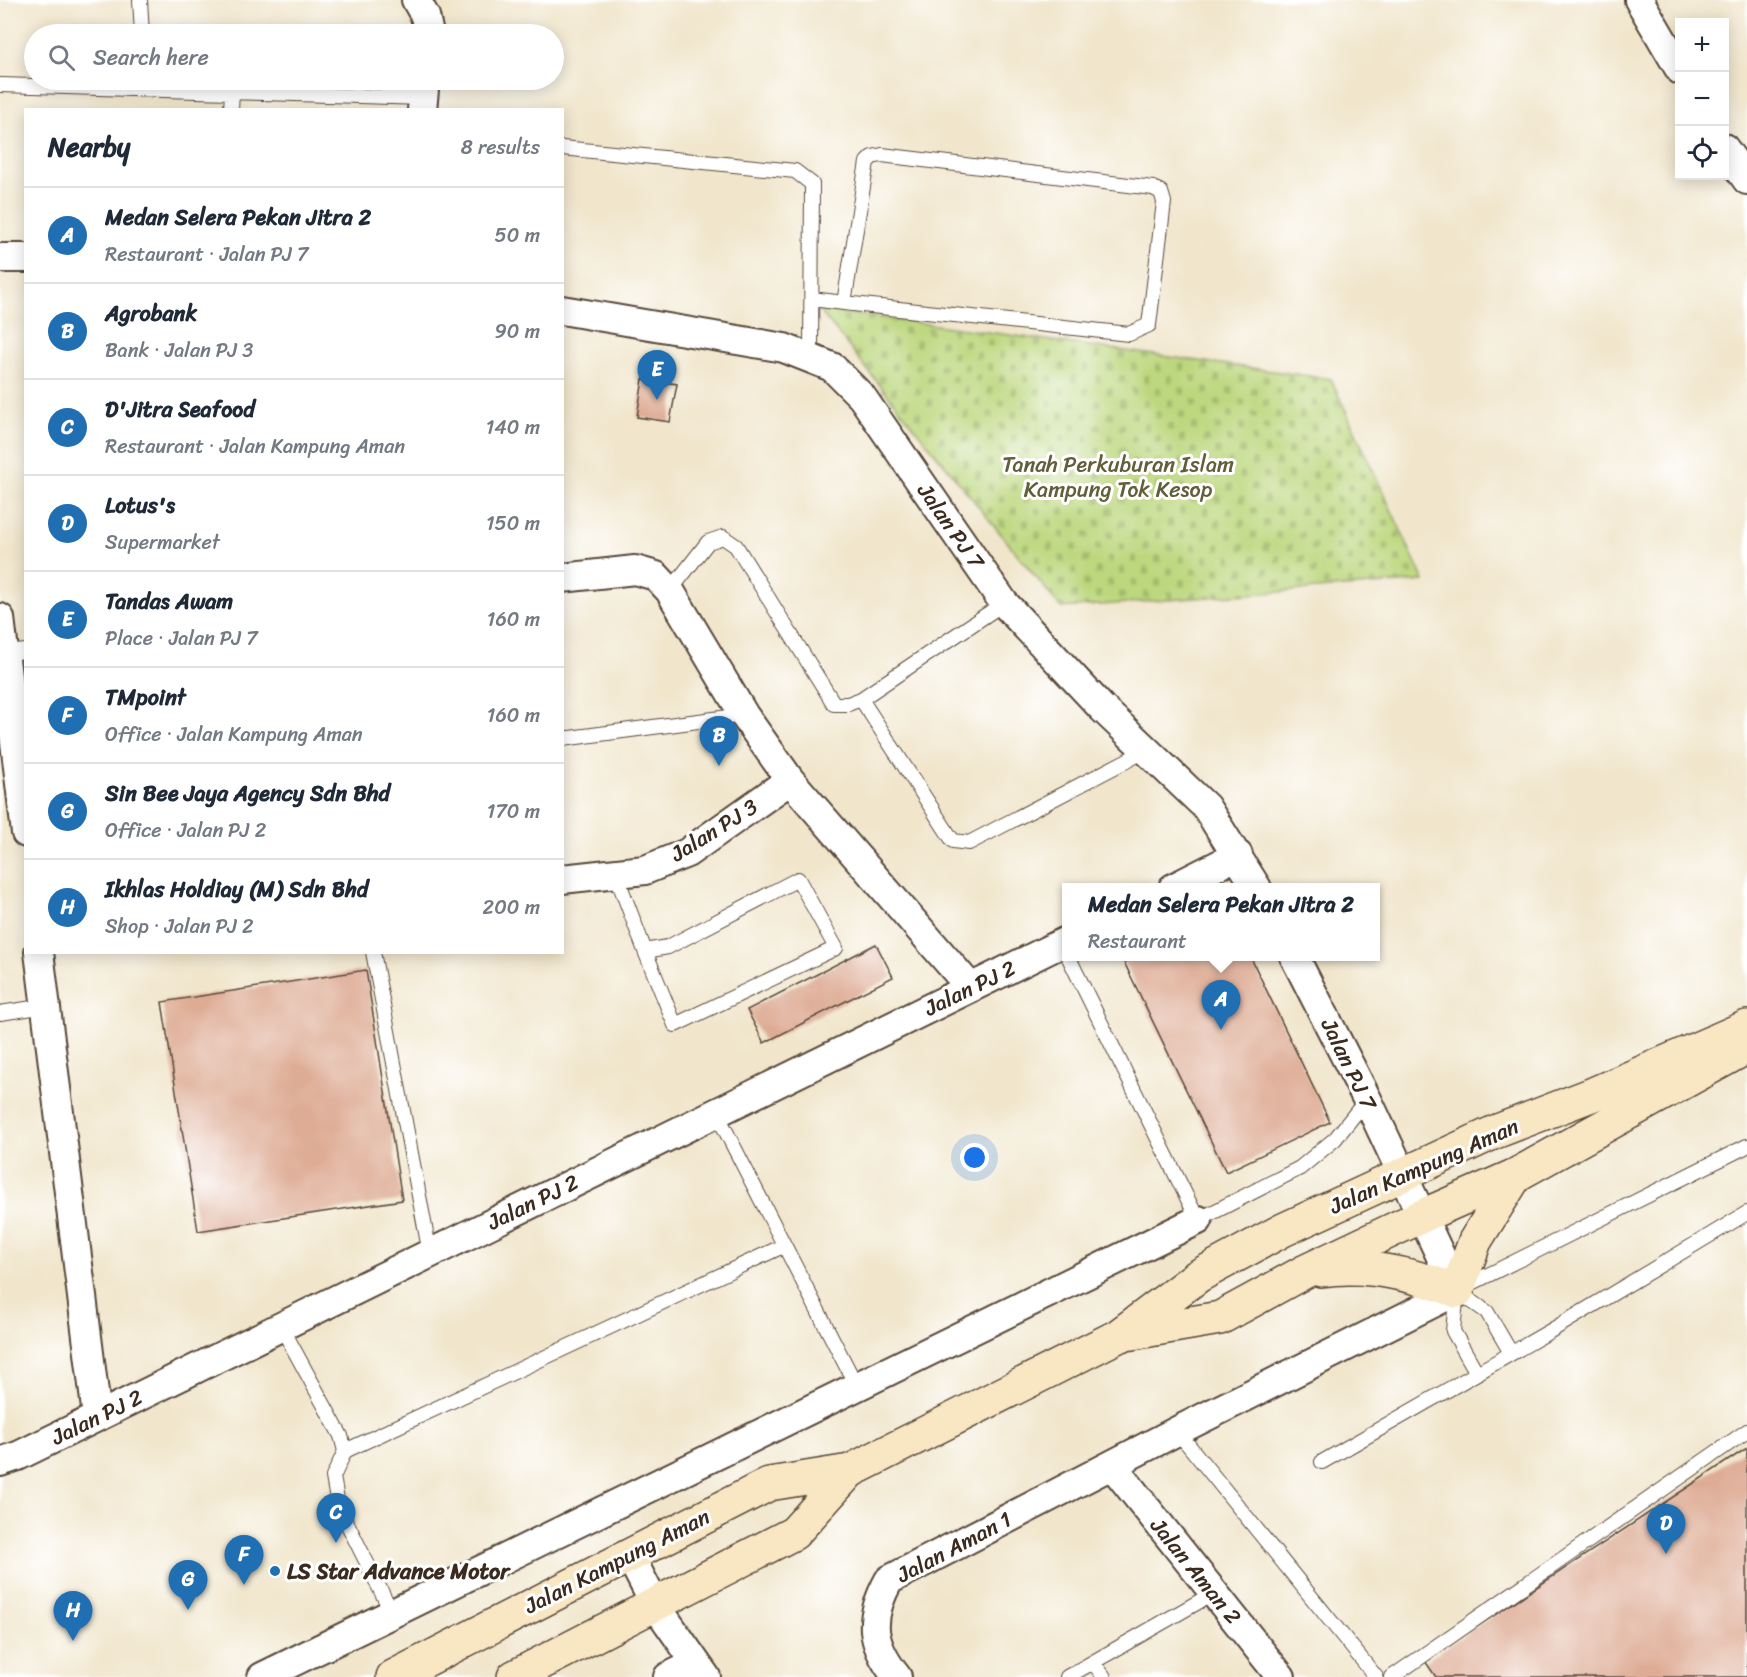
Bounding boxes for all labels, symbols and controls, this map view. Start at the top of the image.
map controls [1675,18,1729,180]
button: + [1675,18,1729,72]
search box [24,24,564,90]
text: Search here [93,38,209,77]
icon: search [45,41,78,74]
button: − [1675,72,1729,126]
text: Nearby [48,124,130,170]
button: locate [1675,126,1729,180]
text: 8 results [461,130,540,165]
text: Medan Selera Pekan Jitra 2 [105,198,371,237]
text: A [61,218,74,253]
text: 50 m [495,218,540,253]
text: Restaurant · Jalan PJ 7 [105,237,309,272]
text: Agrobank [105,294,197,333]
text: B [61,314,74,349]
text: 90 m [495,314,540,349]
text: Bank · Jalan PJ 3 [105,333,253,368]
pin: E [638,350,676,400]
text: D'Jitra Seafood [105,390,255,429]
text: C [61,410,74,445]
text: 140 m [486,410,540,445]
text: Restaurant · Jalan Kampung Aman [105,429,405,464]
park label: Tanah Perkuburan Islam Kampung Tok Kesop [1002,445,1234,509]
street label: Jalan PJ 7 [906,474,996,578]
text: Lotus's [105,486,175,525]
text: D [62,506,73,541]
text: 150 m [486,506,540,541]
text: Supermarket [105,525,220,560]
text: Tandas Awam [105,582,233,621]
text: E [62,602,73,637]
text: 160 m [487,602,540,637]
text: Place · Jalan PJ 7 [105,621,258,656]
text: TMpoint [105,678,186,717]
text: F [62,698,73,733]
text: 160 m [487,698,540,733]
pin: B [700,716,738,766]
text: Office · Jalan Kampung Aman [105,717,363,752]
text: Sin Bee Jaya Agency Sdn Bhd [105,774,390,813]
street label: Jalan PJ 3 [662,788,766,873]
text: G [61,794,74,829]
text: 170 m [487,794,540,829]
text: Office · Jalan PJ 2 [105,813,266,848]
text: Ikhlas Holdiay (M) Sdn Bhd [105,870,368,909]
popup [1062,883,1380,961]
text: Medan Selera Pekan Jitra 2 [1088,885,1354,924]
text: H [60,890,75,925]
text: 200 m [483,890,540,925]
text: Shop · Jalan PJ 2 [105,909,254,944]
text: Restaurant [1088,924,1187,959]
street label: Jalan PJ 2 [917,949,1023,1027]
pin: A [1202,980,1240,1030]
street label: Jalan PJ 7 [1310,1011,1389,1118]
street label: Jalan Kampung Aman [1322,1107,1525,1226]
your location [960,1143,989,1172]
street label: Jalan PJ 2 [480,1163,586,1241]
street label: Jalan PJ 2 [44,1378,150,1456]
pin: C [316,1494,356,1543]
street label: Jalan Kampung Aman [516,1497,717,1625]
street label: Jalan Aman 1 [888,1500,1019,1594]
pin: D [1646,1504,1686,1554]
street label: Jalan Aman 2 [1140,1508,1252,1634]
pin: F [224,1536,264,1585]
place label: LS Star Advance Motor [287,1552,511,1591]
pin: G [168,1560,207,1610]
marker: LS Star Advance Motor [268,1564,282,1578]
pin: H [54,1592,92,1641]

